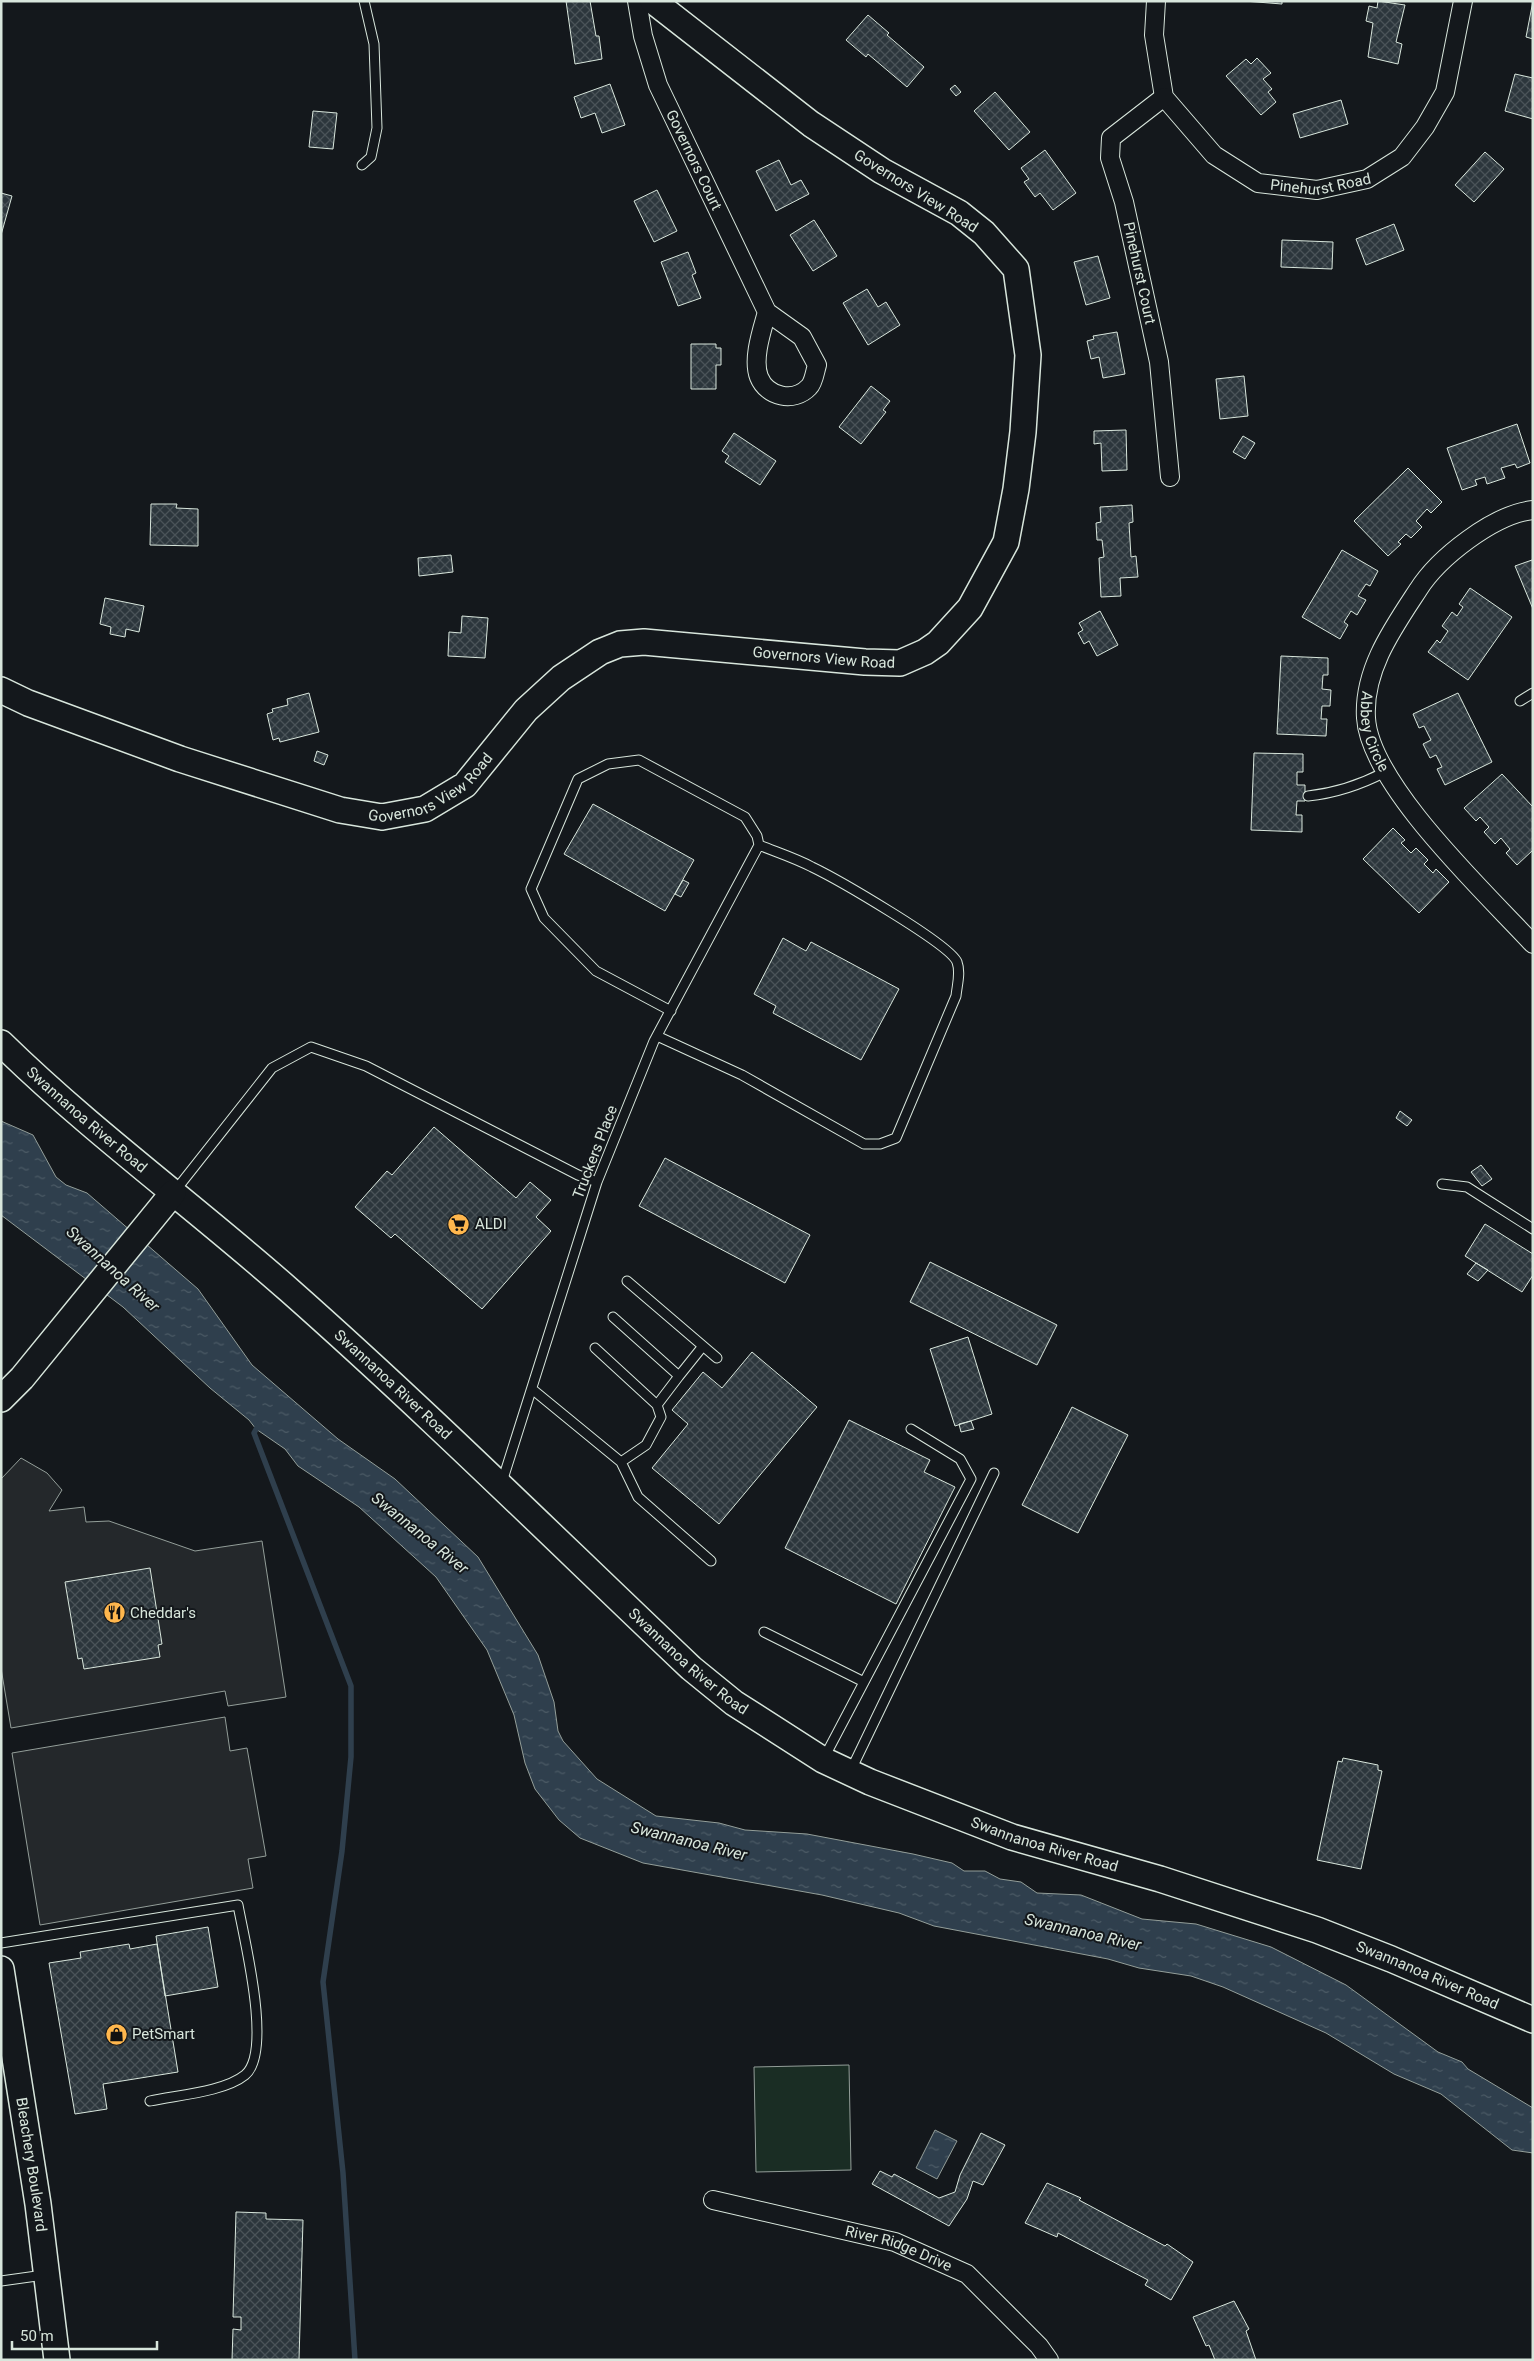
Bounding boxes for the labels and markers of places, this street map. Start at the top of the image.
supermarket icon: ALDI [447,1212,471,1236]
place label: ALDI [475,1215,507,1233]
restaurant icon: Cheddar's [102,1601,126,1625]
place label: Cheddar's [130,1604,196,1622]
shop icon: PetSmart [104,2022,128,2046]
place label: PetSmart [132,2025,195,2043]

